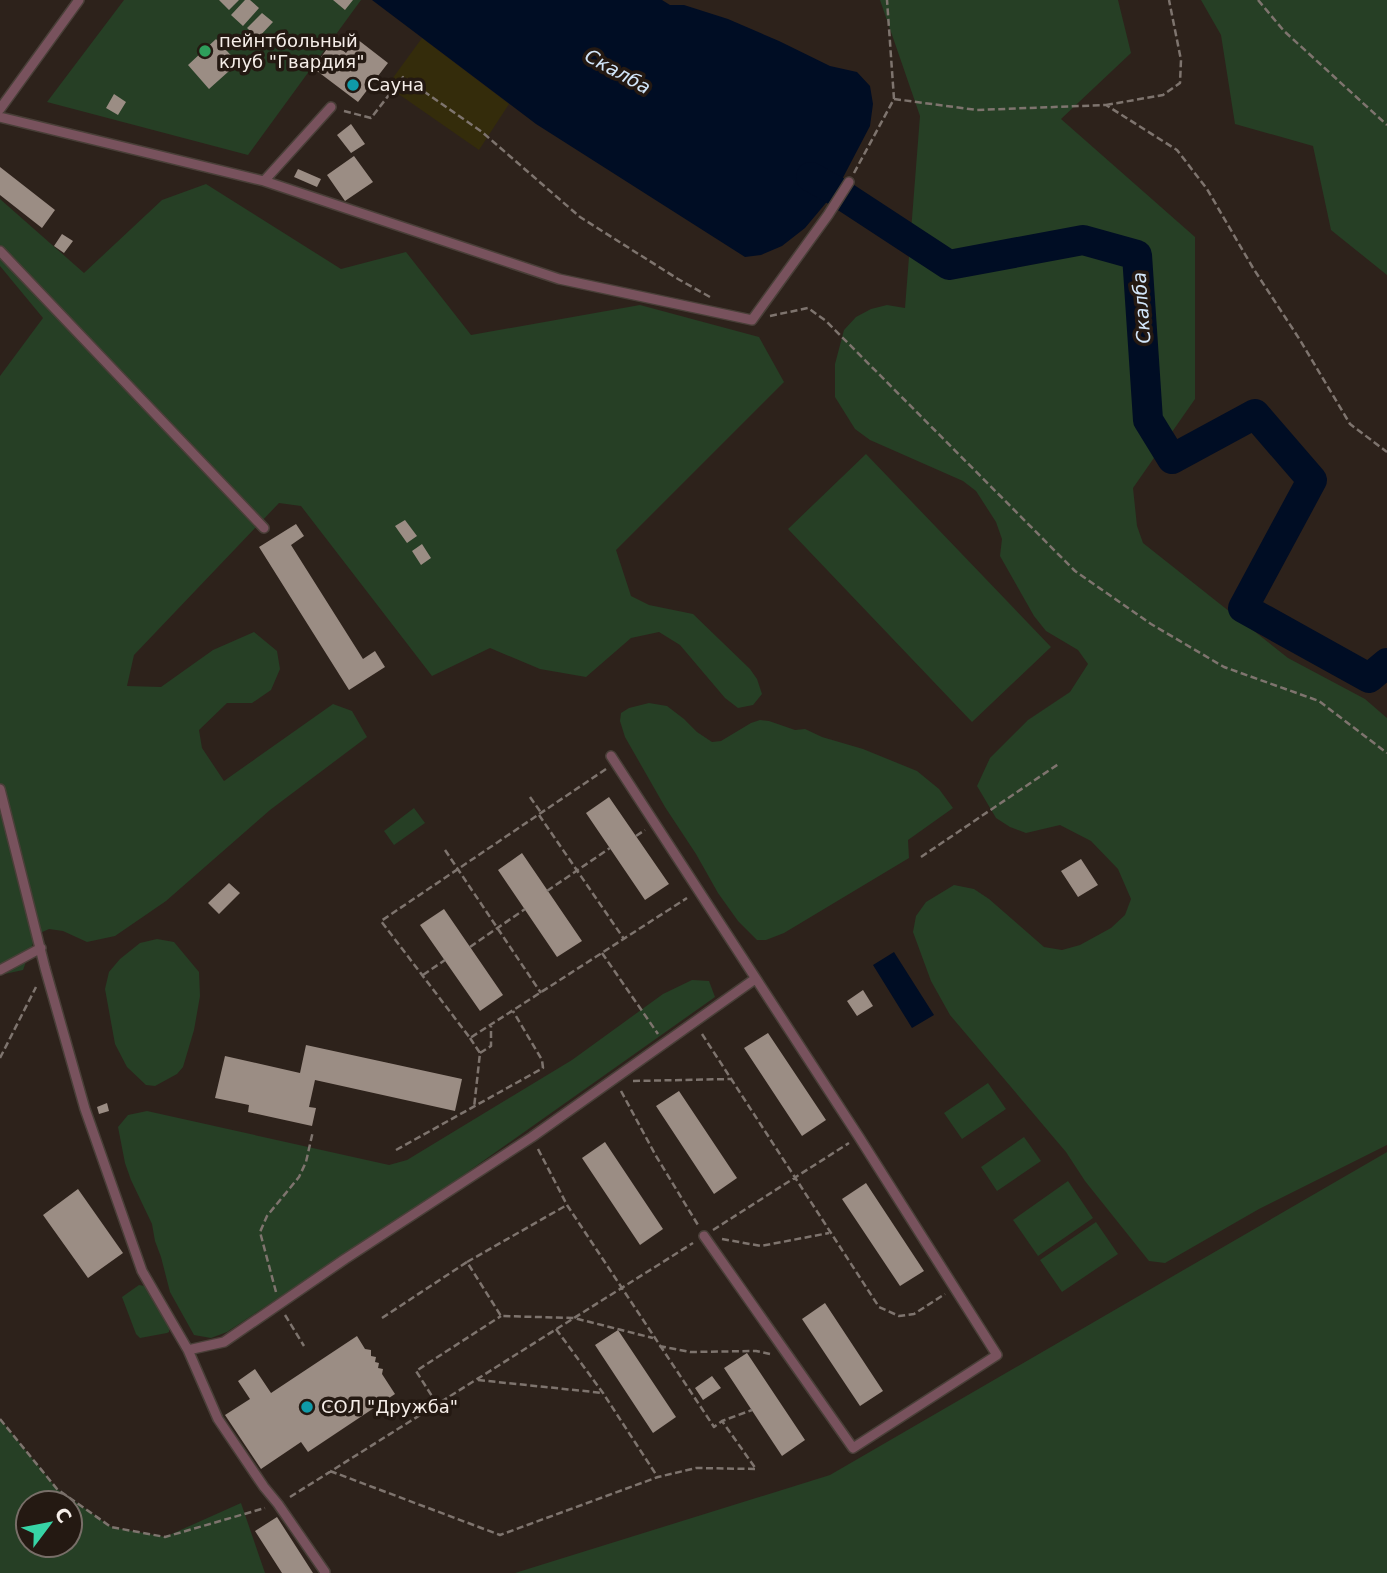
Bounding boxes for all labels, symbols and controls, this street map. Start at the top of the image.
place label: пейнтбольный клуб "Гвардия" [219,30,364,72]
marker: пейнтбольный клуб "Гвардия" [197,43,213,59]
water label: Скалба [581,44,655,98]
place label: Сауна [367,74,424,95]
marker: Сауна [345,77,361,93]
water label: Скалба [1128,271,1154,345]
place label: СОЛ "Дружба" [321,1396,458,1417]
marker: СОЛ "Дружба" [299,1399,315,1415]
north arrow [14,1489,84,1559]
text: С [50,1503,76,1527]

